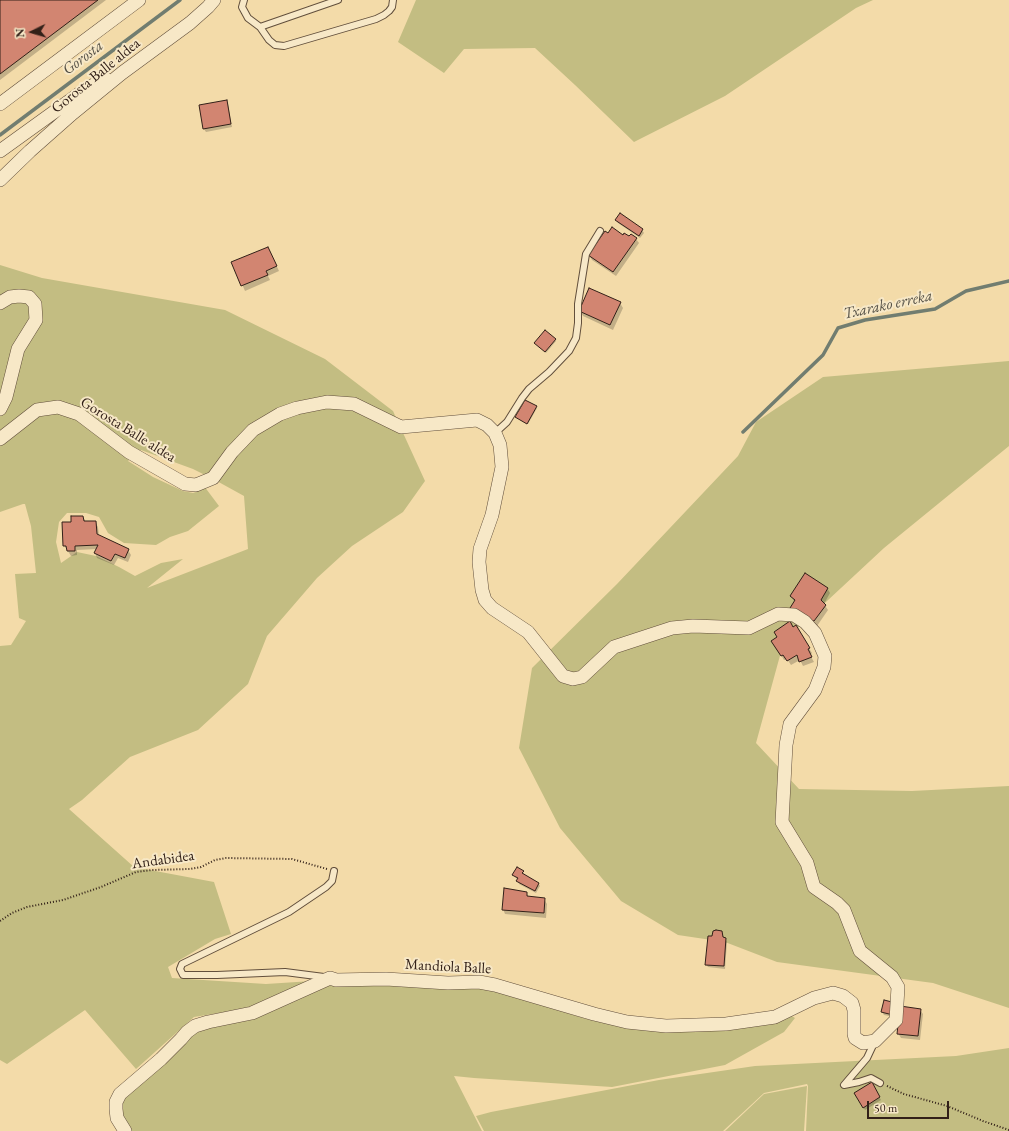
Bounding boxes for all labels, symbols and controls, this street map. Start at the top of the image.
north arrow [12,12,52,52]
text: N [13,28,27,38]
street label: Gorosta Balle aldea [48,35,144,117]
water label: Gorosta [59,36,107,80]
water label: Txarako erreka [842,286,934,324]
street label: Gorosta Balle aldea [77,393,179,467]
street label: Andabidea [131,847,195,873]
street label: Mandiola Balle [405,956,491,978]
scale bar [869,1093,951,1119]
text: 50 m [874,1100,897,1116]

